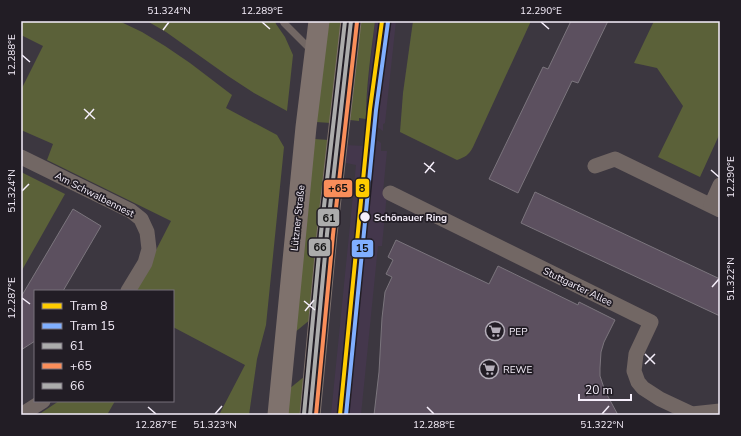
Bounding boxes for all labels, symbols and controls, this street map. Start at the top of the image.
text: 51.324°N [147,4,191,18]
text: 12.289°E [241,4,283,18]
text: 12.290°E [520,4,562,18]
text: 12.288°E [5,34,19,76]
text: 12.290°E [724,156,738,198]
text: 51.324°N [5,169,19,213]
street label: Am Schwalbennest [52,169,137,221]
line badge: 8 [355,178,370,198]
line badge: +65 [323,179,353,198]
text: +65 [328,181,348,196]
text: 8 [359,181,366,196]
street label: Lützner Straße [288,184,308,252]
line badge: 61 [317,208,340,227]
marker: Schönauer Ring [358,210,372,224]
text: 61 [322,211,336,226]
place label: Schönauer Ring [374,211,447,225]
line badge: 66 [308,238,331,257]
line badge: 15 [351,239,374,258]
text: 66 [313,240,327,255]
text: 15 [355,241,369,256]
text: 51.322°N [724,257,738,301]
street label: Stuttgarter Allee [540,264,615,310]
text: 12.287°E [5,277,19,319]
legend [34,290,174,402]
text: Tram 8 [70,298,107,314]
text: Tram 15 [70,318,115,334]
supermarket icon: PEP [484,320,506,342]
place label: PEP [509,325,528,339]
text: 61 [70,338,84,354]
text: +65 [70,358,92,374]
supermarket icon: REWE [478,358,500,380]
place label: REWE [503,363,532,377]
scale bar [579,376,631,402]
text: 66 [70,378,84,394]
text: 20 m [585,382,613,398]
text: 12.287°E [135,418,177,432]
text: 51.323°N [193,418,237,432]
text: 12.288°E [413,418,455,432]
text: 51.322°N [580,418,624,432]

